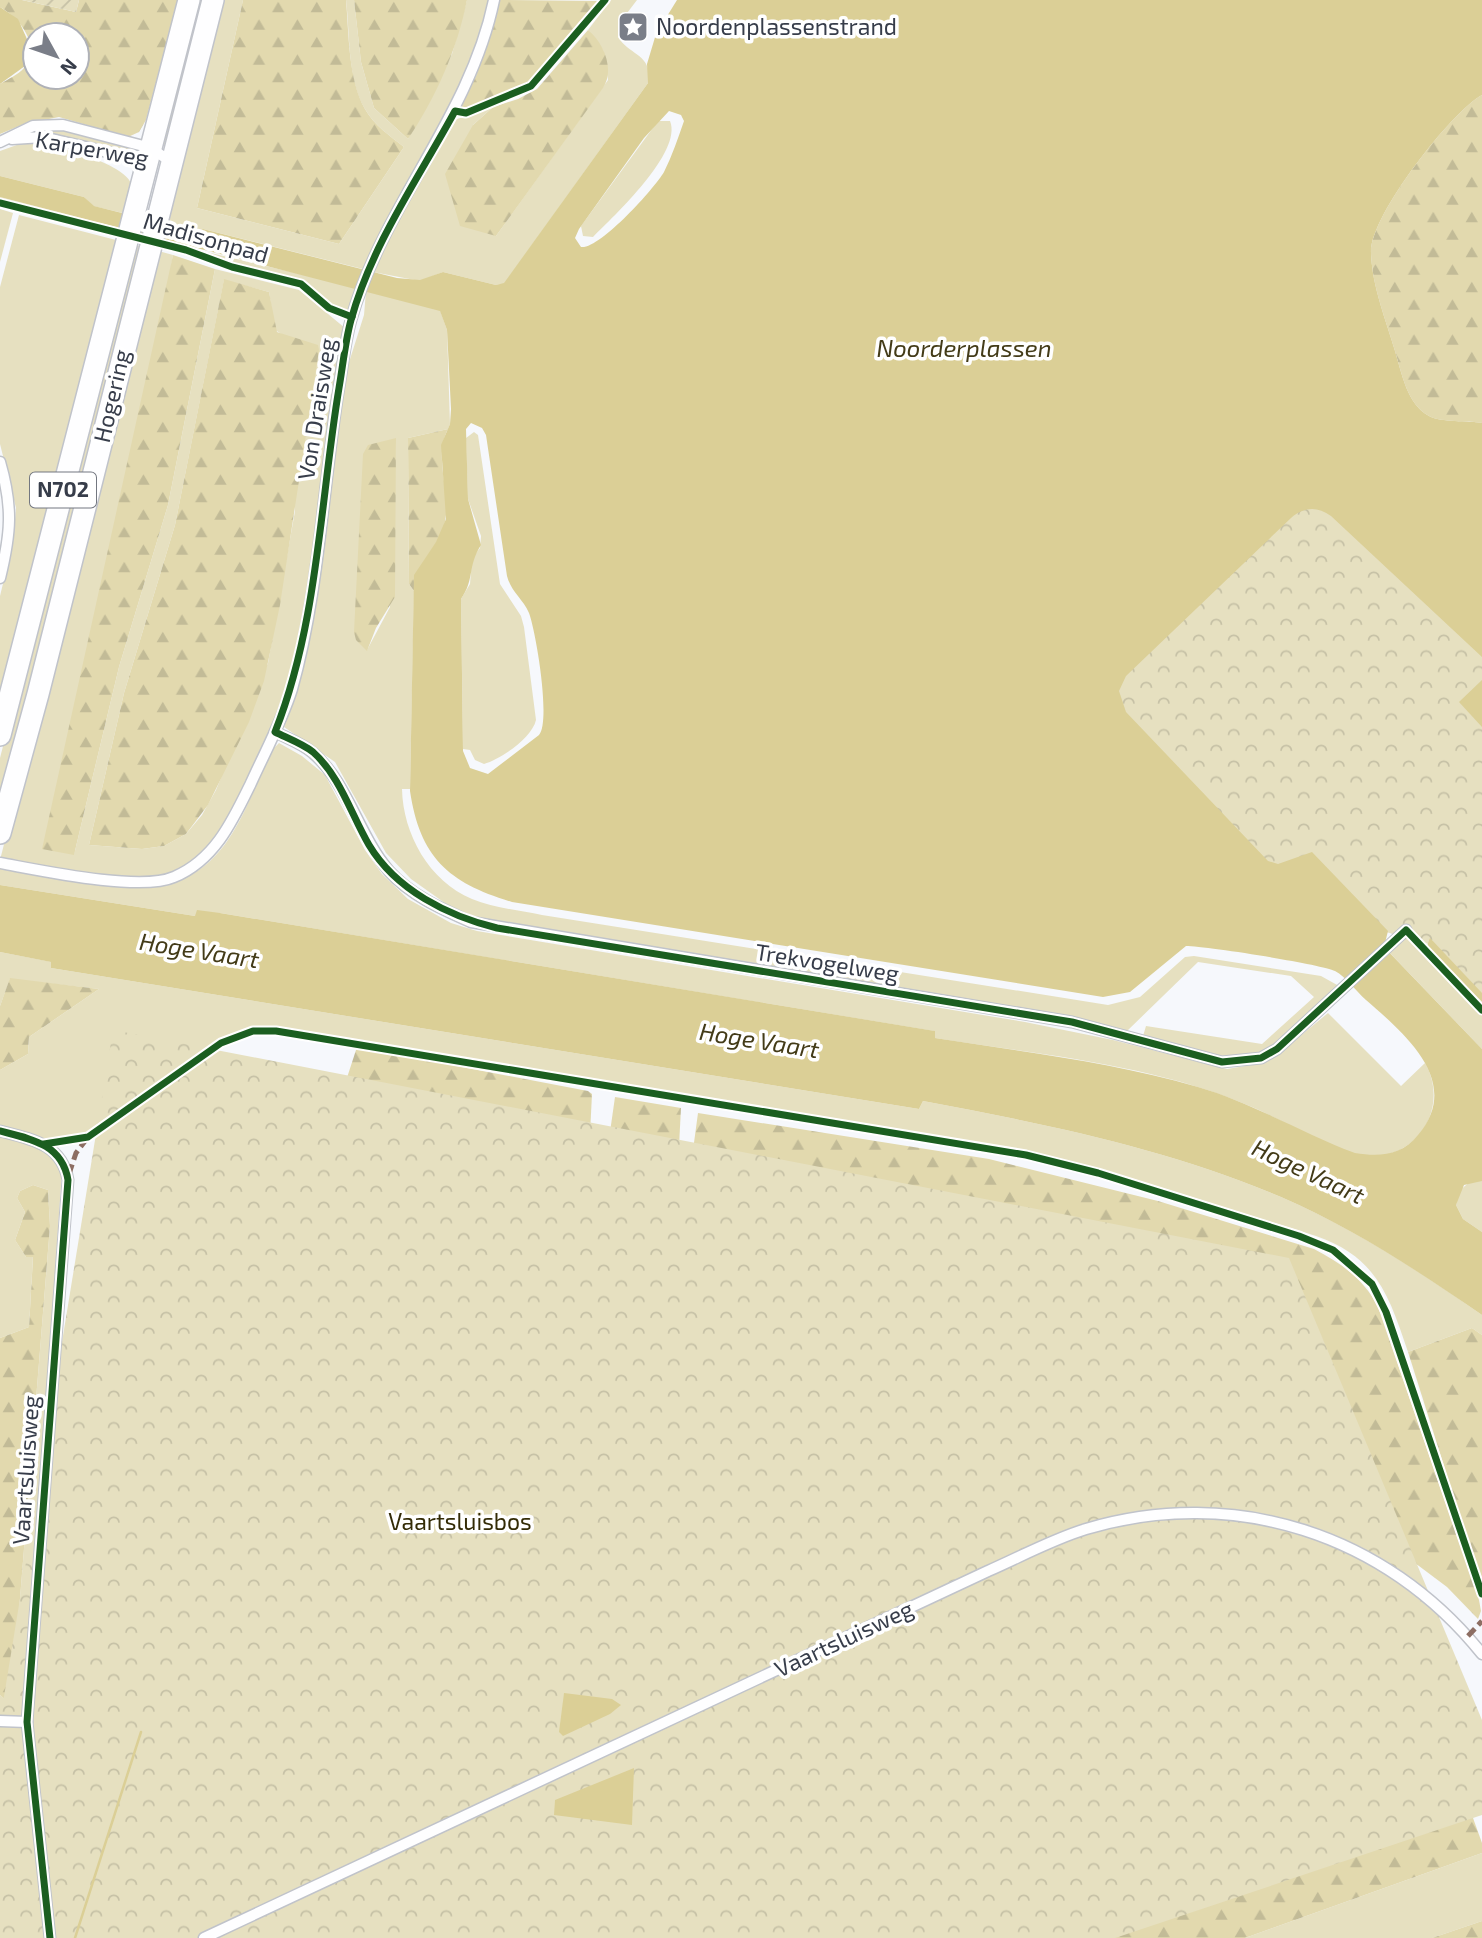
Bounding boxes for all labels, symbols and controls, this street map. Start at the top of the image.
place icon: Noordenplassenstrand [616,10,650,44]
place label: Noordenplassenstrand [656,12,897,40]
north arrow [21,21,91,91]
text: N [56,55,83,80]
street label: Karperweg [33,124,151,172]
street label: Madisonpad [140,206,272,268]
water label: Noorderplassen [876,333,1052,362]
street label: Von Draisweg [291,336,341,482]
street label: Hogering [87,346,135,445]
road number: N702 [30,472,96,508]
water label: Hoge Vaart [137,926,262,973]
street label: Trekvogelweg [753,937,901,987]
water label: Hoge Vaart [697,1016,822,1063]
water label: Hoge Vaart [1248,1132,1370,1210]
street label: Vaartsluisweg [6,1394,44,1546]
park label: Vaartsluisbos [388,1507,532,1535]
street label: Vaartsluisweg [770,1594,917,1682]

